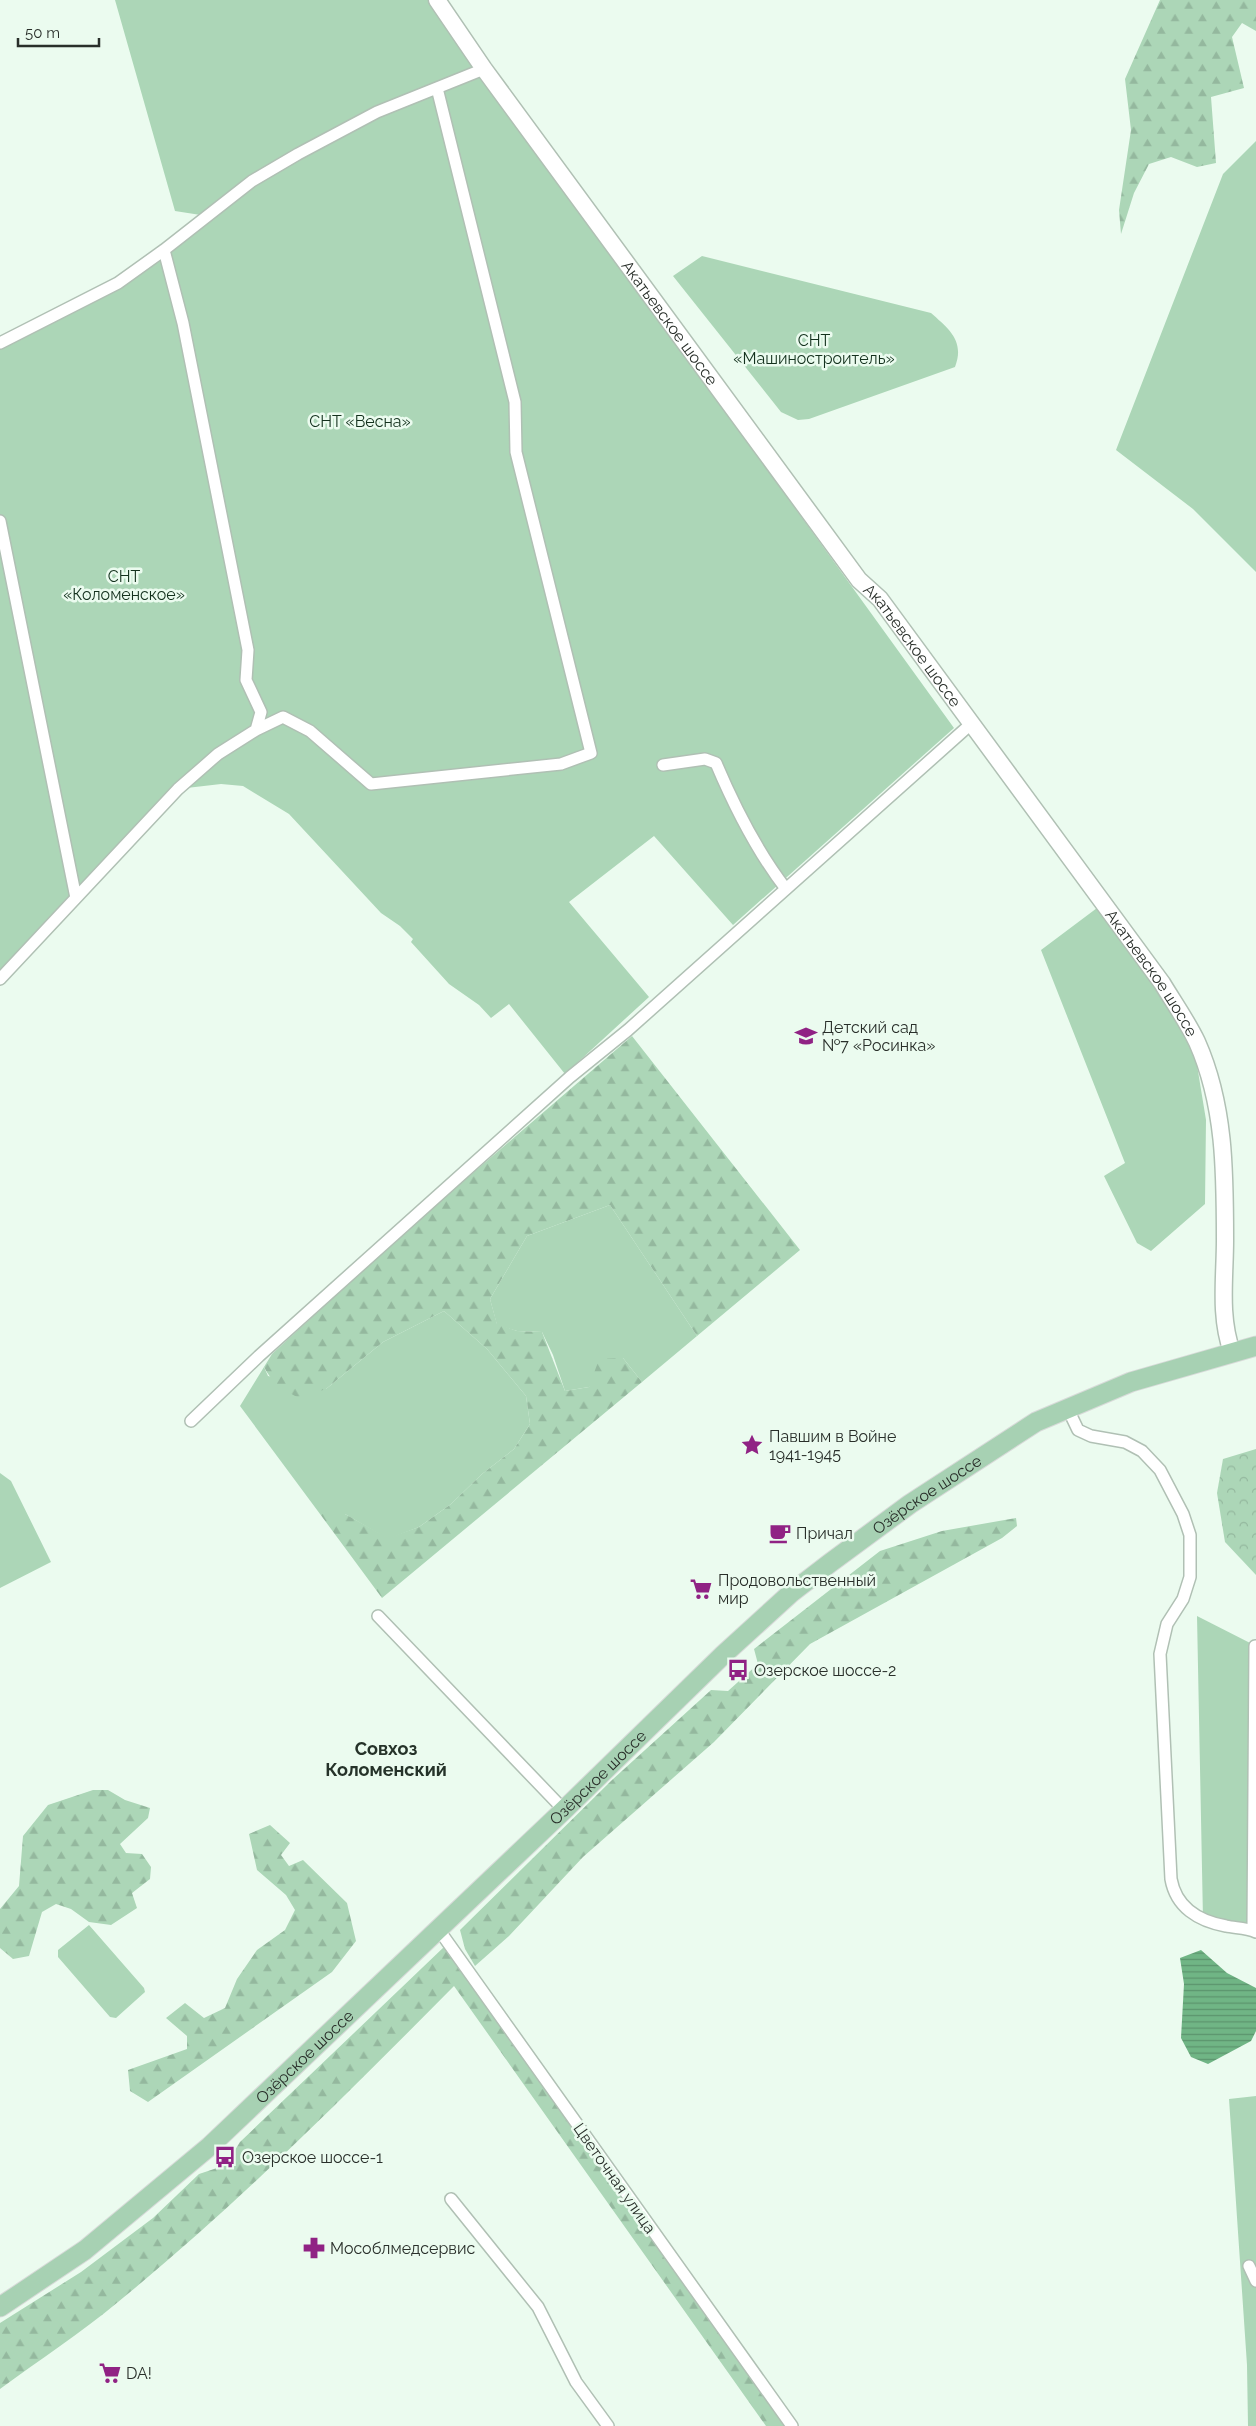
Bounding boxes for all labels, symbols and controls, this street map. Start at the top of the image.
scale bar [18,15,99,47]
text: 50 m [25,24,60,42]
street label: Акатьевское шоссе [618,257,722,389]
park label: СНТ «Машиностроитель» [733,331,895,368]
park label: СНТ «Весна» [309,412,411,431]
park label: СНТ «Коломенское» [63,567,185,604]
street label: Акатьевское шоссе [859,580,965,711]
street label: Акатьевское шоссе [1101,906,1201,1040]
place label: Детский сад №7 «Росинка» [822,1018,935,1055]
school or university icon: Детский сад №7 «Росинка» [793,1023,819,1049]
place label: Павшим в Войне 1941-1945 [769,1427,896,1464]
place icon: Павшим в Войне 1941-1945 [739,1432,765,1458]
street label: Озёрское шоссе [869,1451,985,1538]
cafe icon: Причал [767,1520,793,1546]
place label: Причал [796,1524,853,1543]
place label: Продовольственный мир [718,1571,876,1608]
supermarket icon: Продовольственный мир [688,1576,714,1602]
bus stop icon: Озерское шоссе-2 [725,1657,751,1683]
place label: Озерское шоссе-2 [754,1661,896,1680]
street label: Озёрское шоссе [546,1726,650,1829]
district label: Совхоз Коломенский [325,1738,447,1780]
street label: Озёрское шоссе [252,2006,357,2108]
street label: Цветочная улица [569,2119,660,2237]
bus stop icon: Озерское шоссе-1 [212,2144,238,2170]
place label: Озерское шоссе-1 [242,2148,383,2167]
pharmacy icon: Мособлмедсервис [301,2235,327,2261]
place label: Мособлмедсервис [330,2239,475,2258]
supermarket icon: DA! [97,2360,123,2386]
place label: DA! [126,2364,152,2383]

